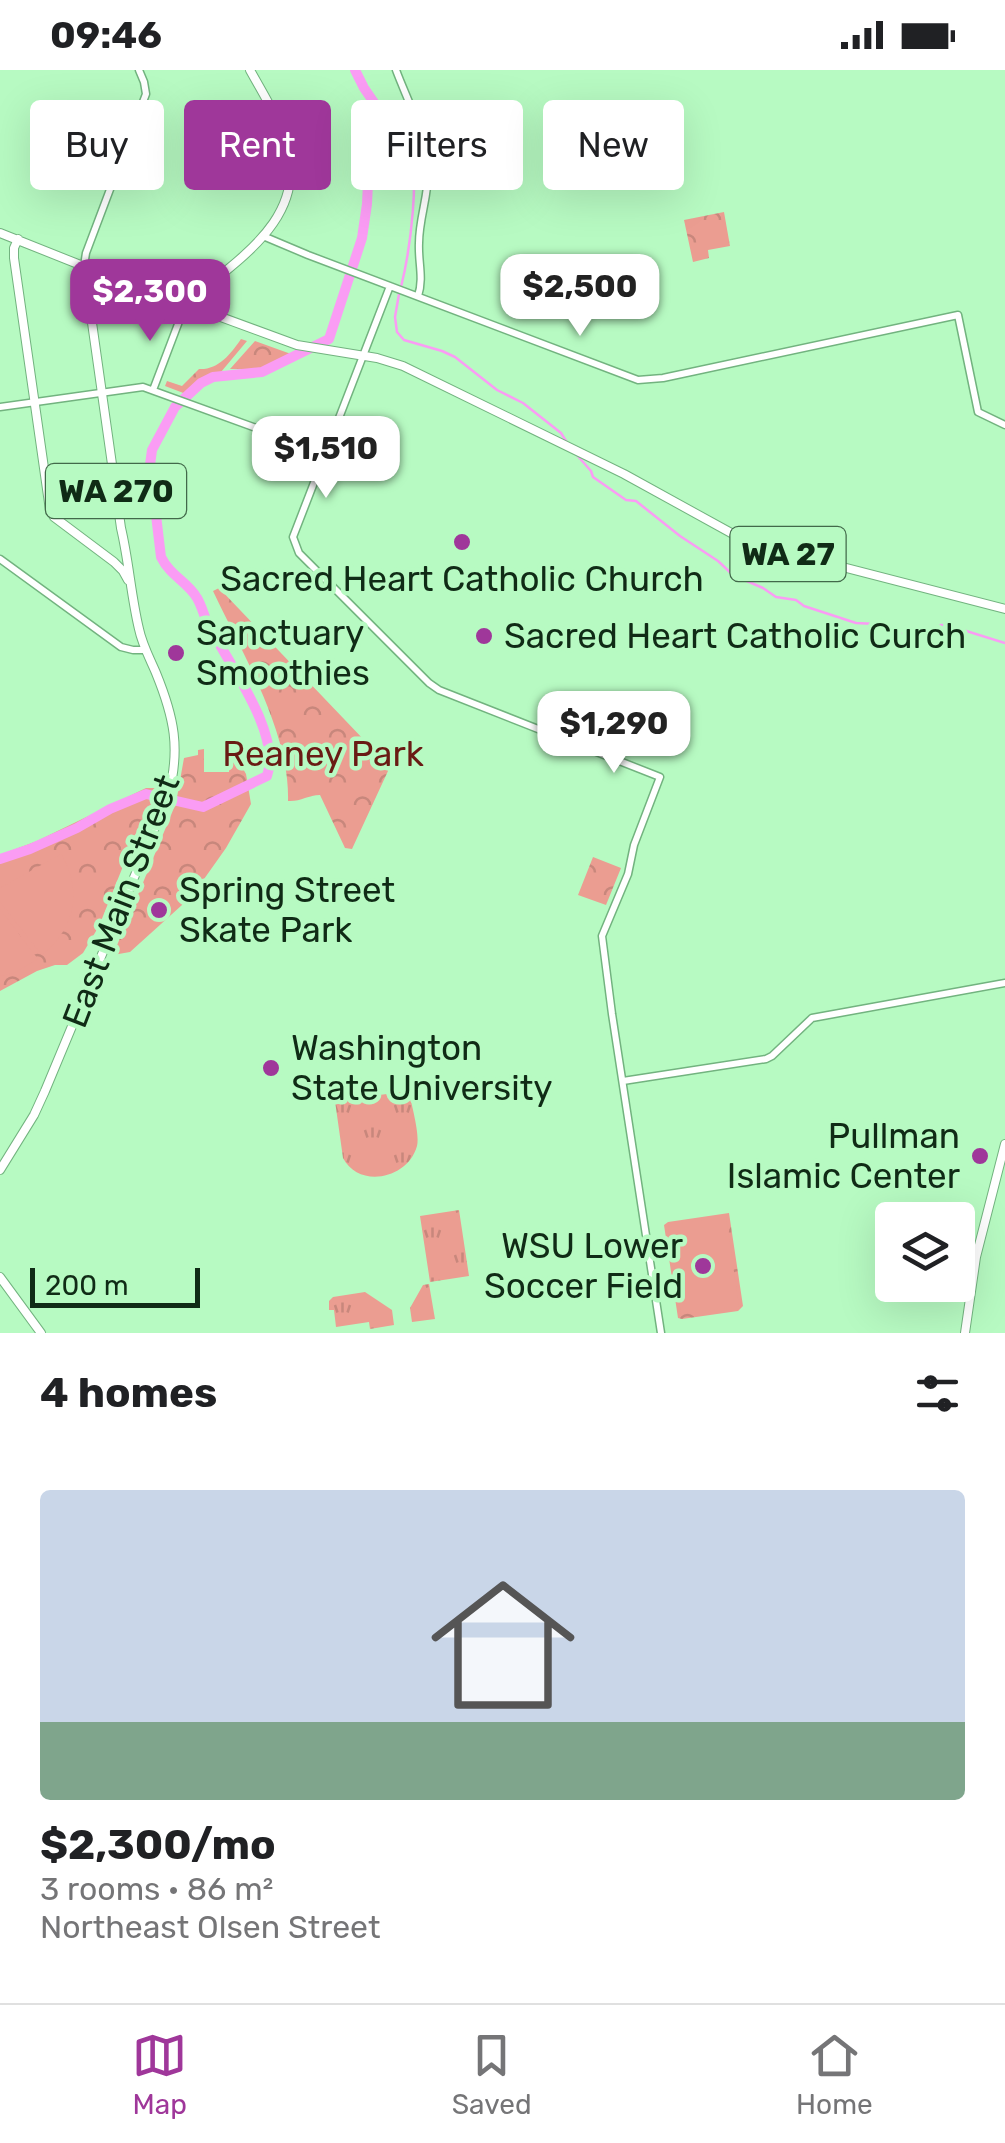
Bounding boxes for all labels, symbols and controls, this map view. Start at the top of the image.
text: 09:46 [50,12,162,58]
chip: Buy [30,100,164,190]
chip: Rent [184,100,331,190]
chip: Filters [351,100,523,190]
chip: New [543,100,684,190]
pin: $2,500 [499,254,661,339]
pin: $2,300 [69,259,231,344]
text: $2,500 [522,267,638,305]
text: $2,300 [92,272,208,310]
pin: $1,510 [245,416,407,501]
text: $1,510 [274,429,378,467]
road number: WA 270 [46,464,186,518]
road number: WA 27 [730,527,846,581]
marker: Sacred Heart Catholic Church [451,531,473,553]
place label: Sacred Heart Catholic Church [220,558,704,600]
place label: Sanctuary Smoothies [196,612,370,694]
place label: Sacred Heart Catholic Curch [504,615,966,657]
marker: Sacred Heart Catholic Curch [473,625,495,647]
marker: Sanctuary Smoothies [165,642,187,664]
pin: $1,290 [533,691,695,776]
text: $1,290 [559,704,669,742]
park label: Reaney Park [222,733,424,775]
street label: East Main Street [54,769,188,1033]
place label: Spring Street Skate Park [179,869,395,951]
marker: Spring Street Skate Park [148,899,170,921]
place label: Washington State University [291,1027,553,1109]
marker: Washington State University [260,1057,282,1079]
place label: Pullman Islamic Center [727,1115,960,1197]
marker: Pullman Islamic Center [969,1145,991,1167]
map controls [875,1202,975,1302]
button: layers [875,1202,975,1302]
place label: WSU Lower Soccer Field [484,1225,683,1307]
marker: WSU Lower Soccer Field [692,1255,714,1277]
scale bar [30,1263,200,1308]
text: 200 m [45,1269,129,1302]
icon: filters [910,1366,965,1421]
text: 4 homes [40,1368,217,1418]
icon: home [413,1555,593,1735]
text: $2,300/mo [40,1820,276,1870]
text: 3 rooms · 86 m² [40,1870,274,1908]
text: Northeast Olsen Street [40,1908,380,1946]
tab: Map [132,2028,187,2121]
tab: Saved [452,2028,532,2121]
tab: Home [796,2028,873,2121]

